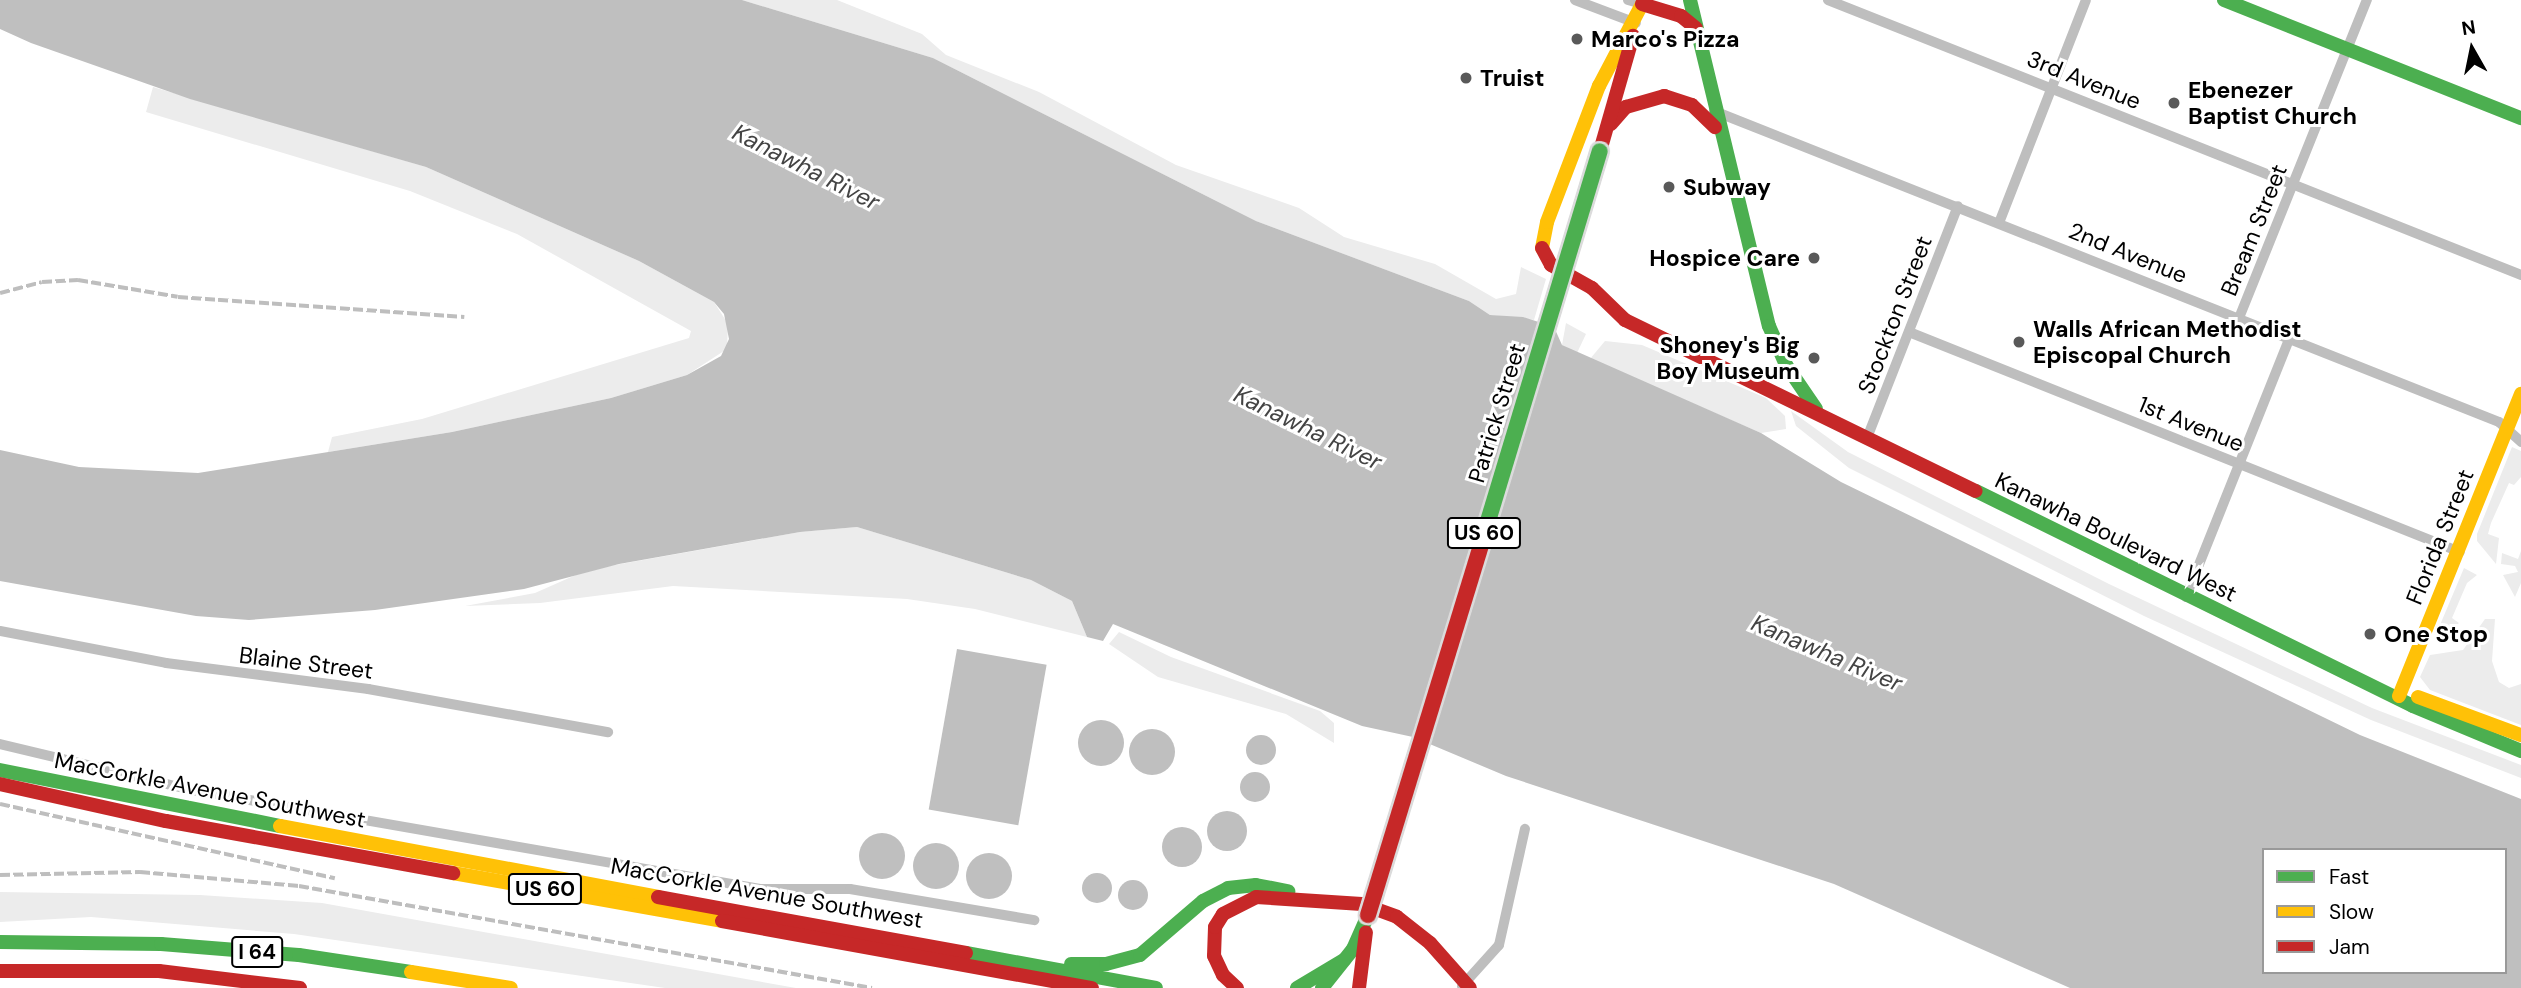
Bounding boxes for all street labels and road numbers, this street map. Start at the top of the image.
street label: 3rd Avenue [2023,45,2145,115]
street label: Bream Street [2215,160,2293,300]
street label: 2nd Avenue [2065,217,2191,289]
street label: Stockton Street [1852,232,1938,398]
street label: Patrick Street [1463,340,1531,486]
street label: 1st Avenue [2134,390,2248,458]
street label: Florida Street [2400,465,2480,609]
street label: Kanawha Boulevard West [1991,466,2241,608]
road number: US 60 [1446,516,1522,550]
street label: Blaine Street [238,641,374,685]
street label: MacCorkle Avenue Southwest [52,746,368,834]
street label: MacCorkle Avenue Southwest [609,852,925,934]
road number: US 60 [506,872,584,906]
road number: I 64 [231,934,283,970]

